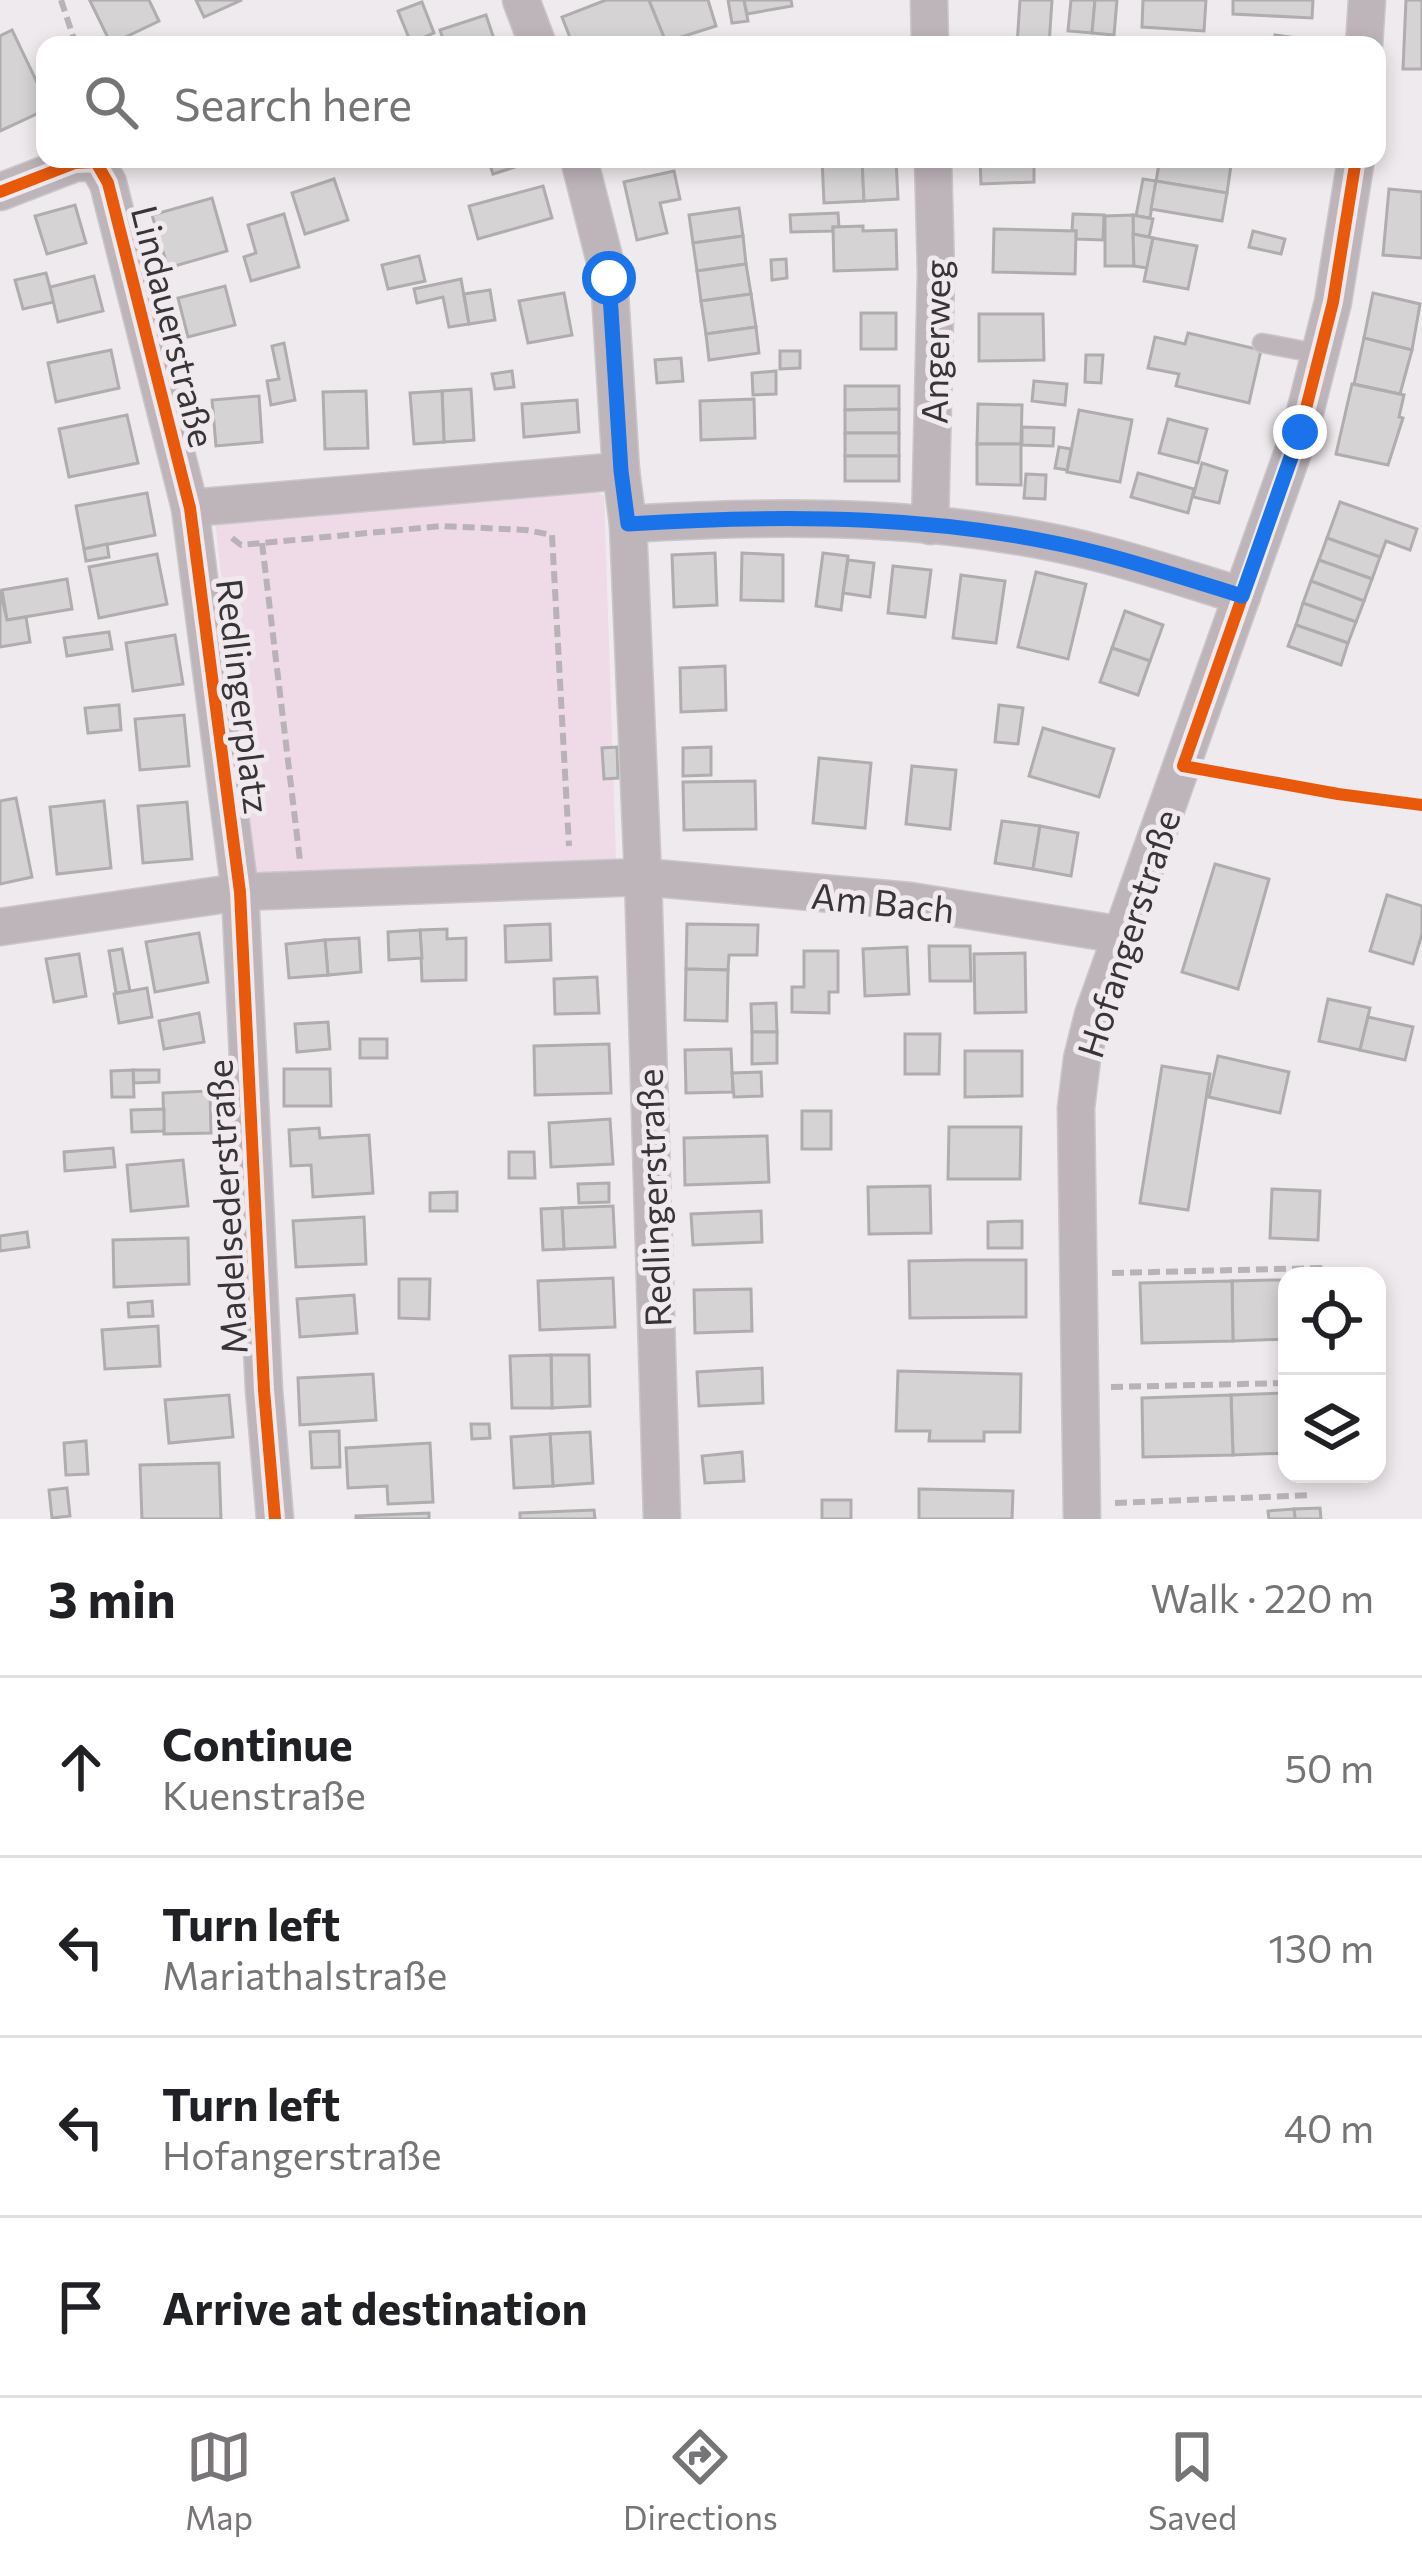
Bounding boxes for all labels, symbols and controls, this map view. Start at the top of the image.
search box [36,36,1386,168]
icon: search [78,69,144,135]
text: Search here [174,75,412,130]
street label: Lindauerstraße [124,201,226,451]
route start [582,251,636,305]
street label: Angerweg [911,259,957,425]
route end [1273,405,1327,459]
street label: Redlingerplatz [209,576,281,816]
street label: Hofangerstraße [1066,803,1188,1063]
street label: Am Bach [809,872,957,930]
street label: Madelsederstraße [195,1058,255,1356]
street label: Redlingerstraße [626,1068,678,1328]
map controls [1278,1267,1386,1483]
button: locate [1278,1267,1386,1375]
button: layers [1278,1375,1386,1483]
text: 3 min [48,1566,176,1629]
text: Walk · 220 m [1151,1573,1374,1621]
text: Continue [162,1715,353,1770]
icon: ahead [48,1734,114,1800]
text: 50 m [1285,1743,1374,1791]
text: Kuenstraße [162,1770,366,1818]
text: Turn left [162,1895,340,1950]
icon: left [48,1914,114,1980]
text: 130 m [1268,1923,1374,1971]
text: Mariathalstraße [162,1950,447,1998]
text: Turn left [162,2075,340,2130]
icon: left [48,2094,114,2160]
text: 40 m [1284,2103,1374,2151]
text: Hofangerstraße [162,2130,442,2178]
icon: arrive [48,2274,114,2340]
text: Arrive at destination [162,2279,588,2334]
tab: Map [185,2424,253,2537]
tab: Directions [623,2424,778,2537]
tab: Saved [1148,2424,1237,2537]

